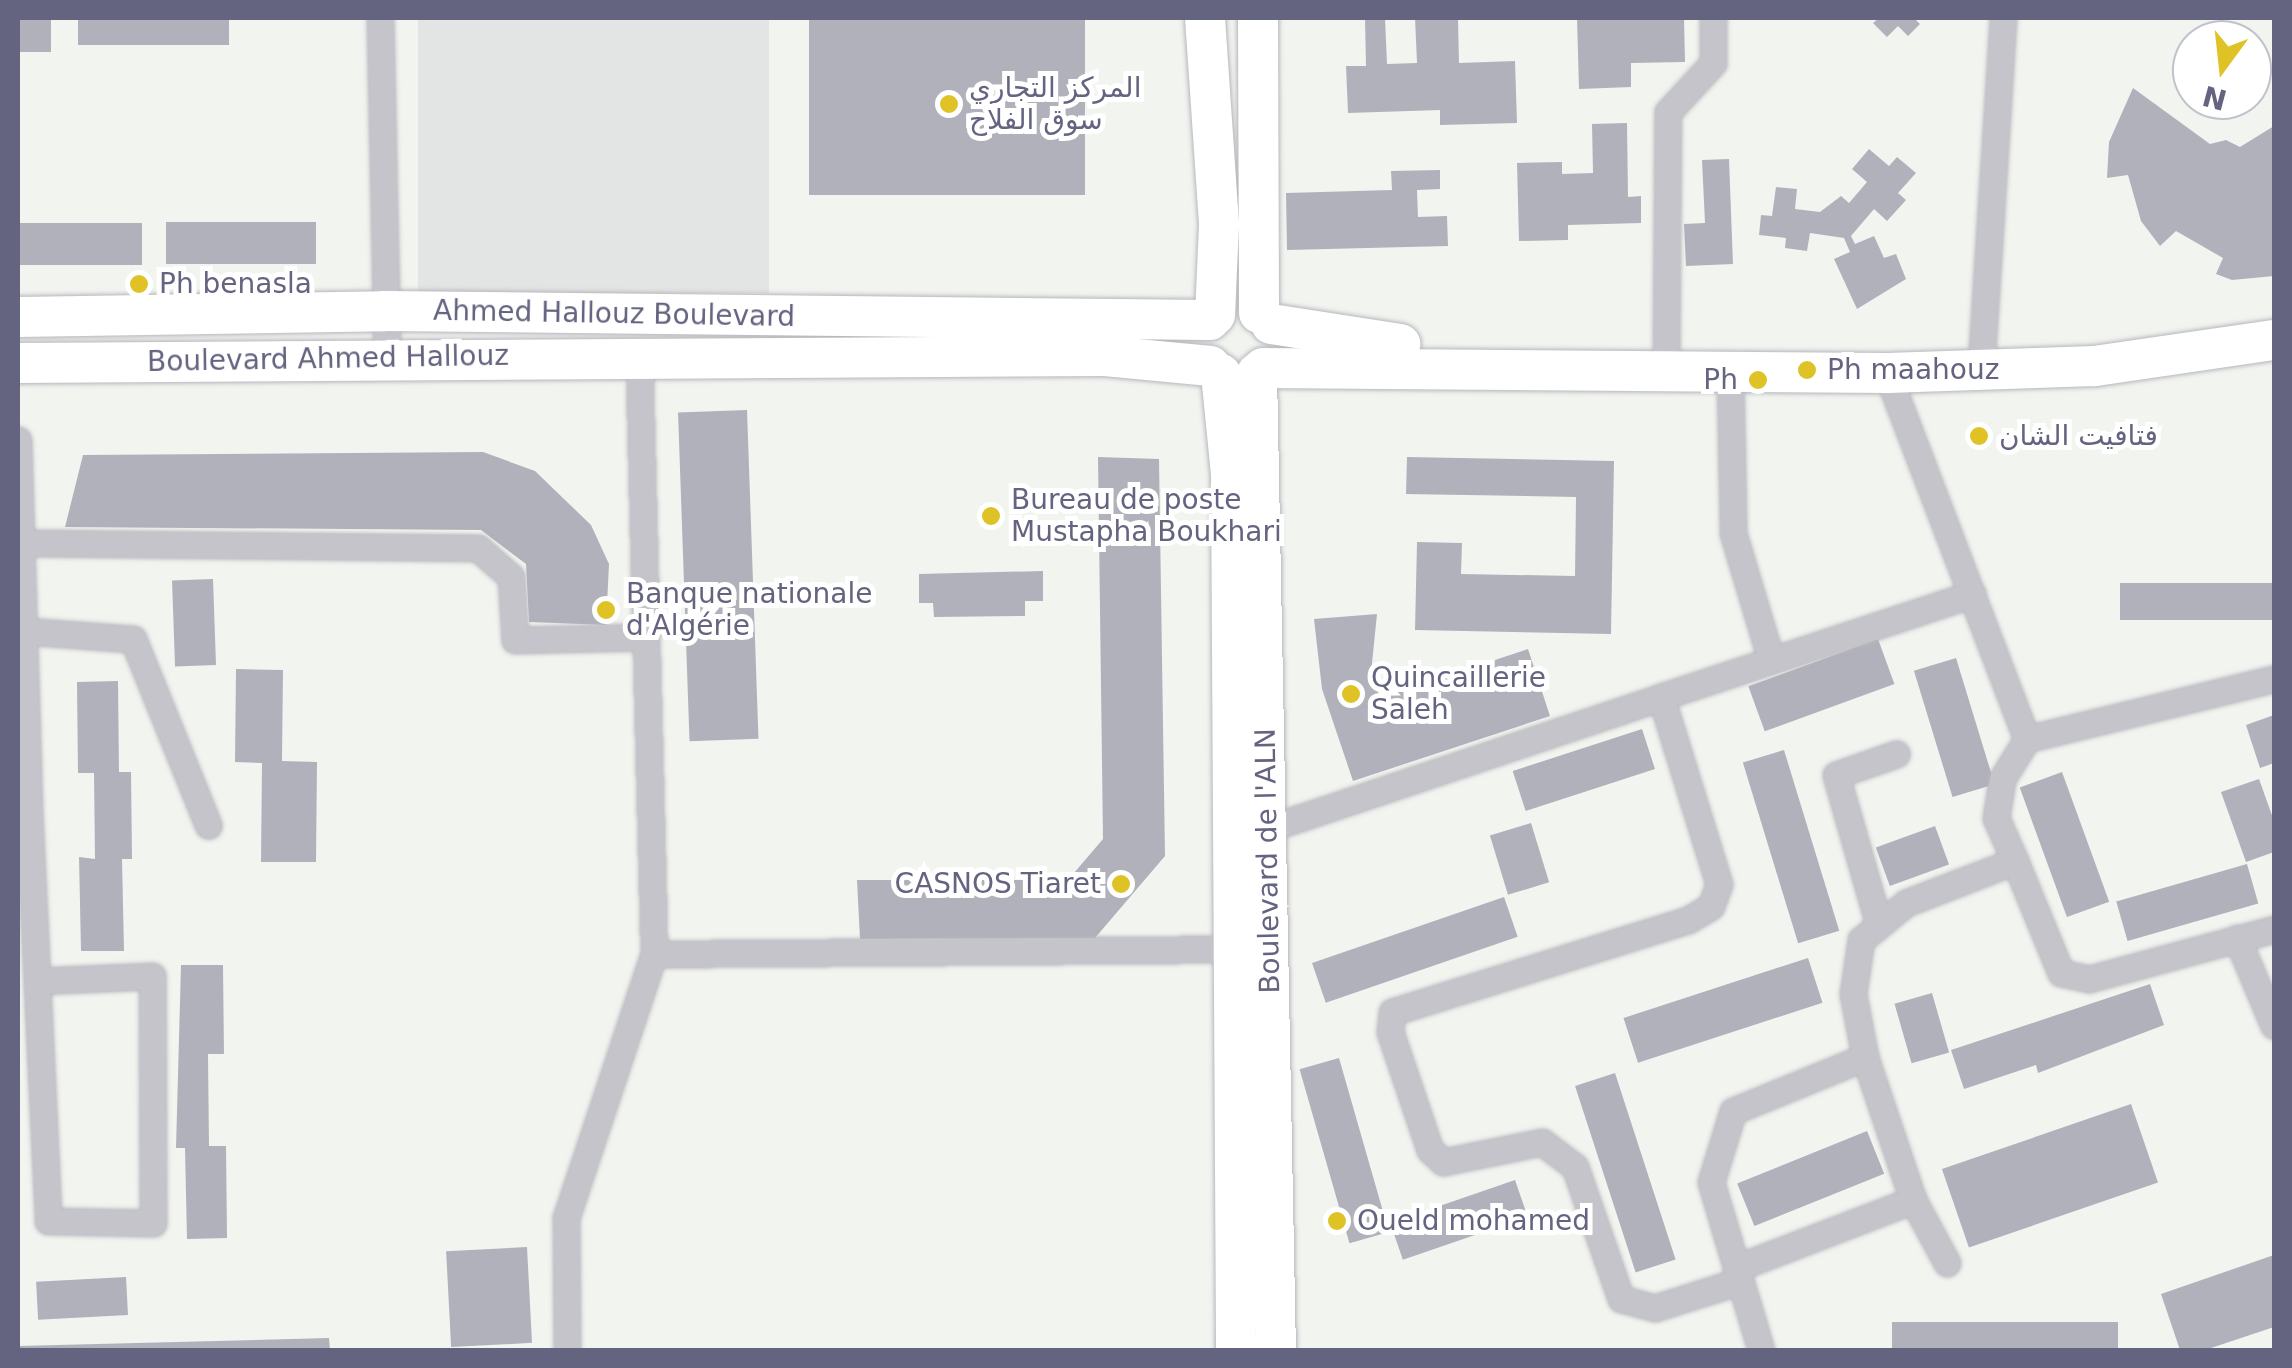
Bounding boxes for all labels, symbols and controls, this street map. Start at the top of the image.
north arrow [2172,20,2272,120]
place label: المركز التجاري سوق الفلاح [969,71,1141,137]
text: N [2199,79,2230,116]
marker: المركز التجاري سوق الفلاح [938,93,960,115]
place label: Ph benasla [159,267,312,301]
marker: Ph benasla [128,273,150,295]
street label: Ahmed Hallouz Boulevard [433,294,795,334]
street label: Boulevard Ahmed Hallouz [147,339,509,379]
place label: Ph maahouz [1827,353,1999,387]
marker: Ph maahouz [1796,359,1818,381]
place label: Ph [1703,363,1738,397]
marker: Ph [1747,369,1769,391]
place label: فتافيت الشان [1999,419,2158,453]
marker: فتافيت الشان [1968,425,1990,447]
place label: Bureau de poste Mustapha Boukhari [1011,483,1282,549]
marker: Bureau de poste Mustapha Boukhari [980,505,1002,527]
place label: Banque nationale d'Algérie [626,577,872,643]
marker: Banque nationale d'Algérie [595,599,617,621]
place label: Quincaillerie Saleh [1371,661,1546,727]
marker: Quincaillerie Saleh [1340,683,1362,705]
street label: Boulevard de l'ALN [1249,728,1287,994]
place label: CASNOS Tiaret [895,867,1101,901]
marker: CASNOS Tiaret [1110,873,1132,895]
place label: Oueld mohamed [1357,1204,1590,1238]
marker: Oueld mohamed [1326,1210,1348,1232]

